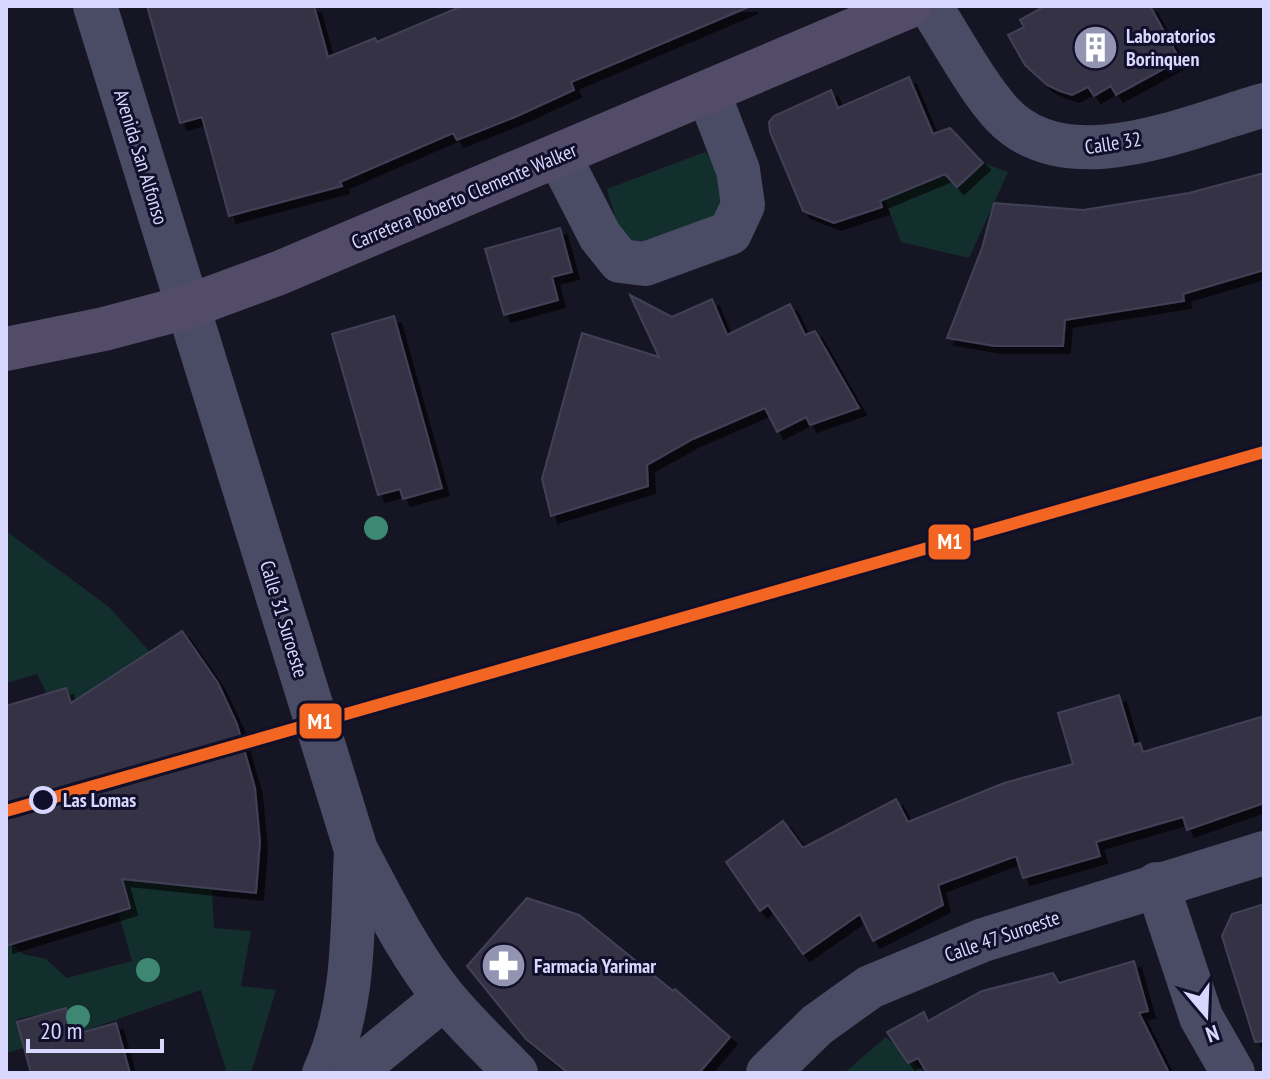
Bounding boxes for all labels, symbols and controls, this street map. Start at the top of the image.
place label: Laboratorios Borinquen [1126,23,1216,72]
building icon: Laboratorios Borinquen [1071,24,1119,72]
street label: Avenida San Alfonso [108,86,174,228]
street label: Calle 32 [1083,126,1143,160]
street label: Carretera Roberto Clemente Walker [347,136,581,255]
line badge: M1 [927,523,972,561]
text: M1 [937,527,963,555]
street label: Calle 31 Suroeste [254,557,314,681]
line badge: M1 [298,702,343,740]
text: M1 [307,707,333,735]
marker: Las Lomas [30,787,56,813]
place label: Las Lomas [63,787,136,813]
street label: Calle 47 Suroeste [941,904,1063,968]
pharmacy icon: Farmacia Yarimar [479,942,527,990]
place label: Farmacia Yarimar [534,953,656,979]
north arrow [1166,975,1246,1055]
scale bar [28,1003,162,1053]
text: 20 m [40,1015,82,1046]
text: N [1202,1019,1223,1049]

